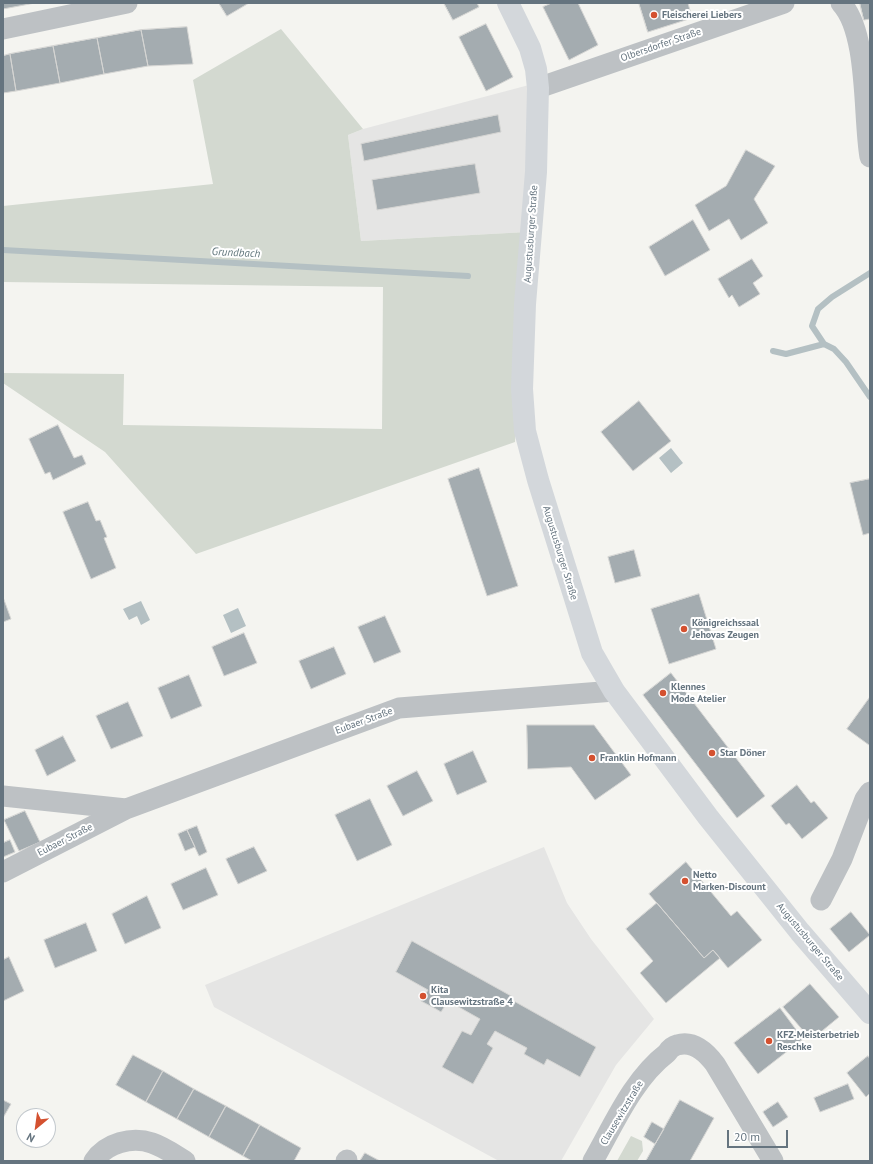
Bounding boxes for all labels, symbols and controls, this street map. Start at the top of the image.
place label: Fleischerei Liebers [662,9,742,21]
marker: Fleischerei Liebers [649,10,659,20]
street label: Olbersdorfer Straße [619,26,703,64]
street label: Augustusburger Straße [522,185,540,283]
water label: Grundbach [211,245,261,261]
street label: Augustusburger Straße [540,504,580,602]
place label: Königreichssaal Jehovas Zeugen [692,617,759,640]
marker: Königreichssaal Jehovas Zeugen [679,624,689,634]
place label: Klennes Mode Atelier [671,681,726,704]
marker: Klennes Mode Atelier [658,688,668,698]
street label: Eubaer Straße [334,705,394,737]
place label: Star Döner [720,747,766,759]
marker: Star Döner [707,748,717,758]
place label: Franklin Hofmann [600,752,676,764]
marker: Franklin Hofmann [587,753,597,763]
street label: Eubaer Straße [35,821,95,859]
place label: Netto Marken-Discount [693,869,766,892]
marker: Netto Marken-Discount [680,876,690,886]
street label: Augustusburger Straße [774,901,846,983]
place label: Kita Clausewitzstraße 4 [431,984,513,1008]
marker: Kita Clausewitzstraße 4 [418,991,428,1001]
place label: KFZ-Meisterbetrieb Reschke [777,1029,859,1052]
marker: KFZ-Meisterbetrieb Reschke [764,1036,774,1046]
street label: Clausewitzstraße [598,1079,646,1147]
north arrow [16,1108,56,1148]
scale bar [729,1122,790,1148]
text: 20 m [734,1129,760,1144]
text: N [24,1130,37,1146]

